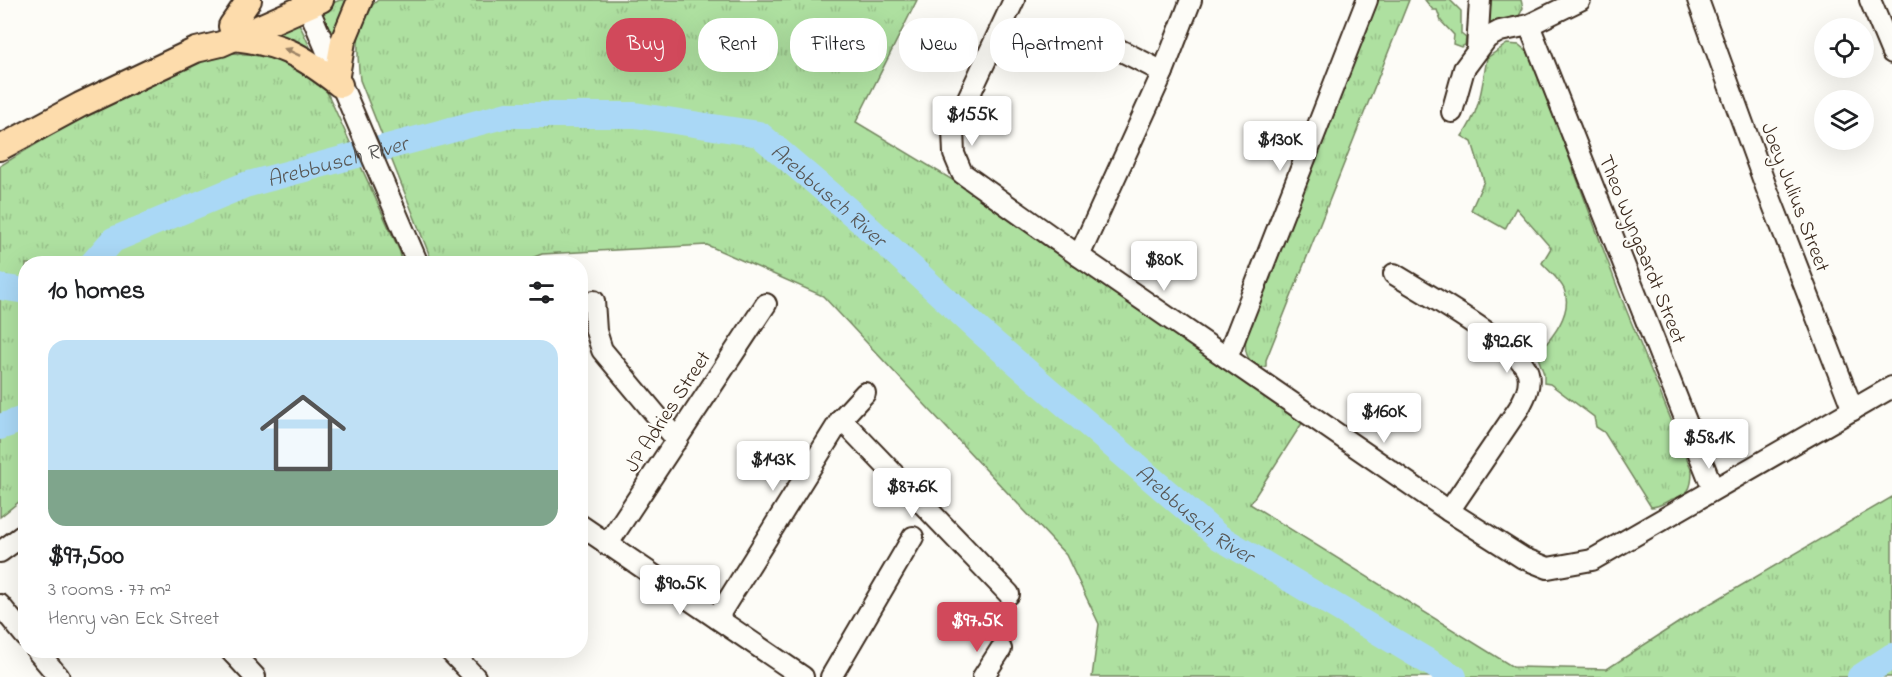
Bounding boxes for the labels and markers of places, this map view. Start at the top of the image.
pin: $155K [930,96,1014,147]
pin: $130K [1238,121,1322,172]
pin: $80K [1128,241,1200,292]
pin: $92.6K [1458,323,1556,374]
pin: $160K [1342,393,1426,444]
pin: $58.1K [1660,419,1758,470]
pin: $143K [731,441,815,492]
pin: $87.6K [863,468,961,519]
pin: $90.5K [631,565,729,616]
pin: $97.5K [928,602,1026,653]

